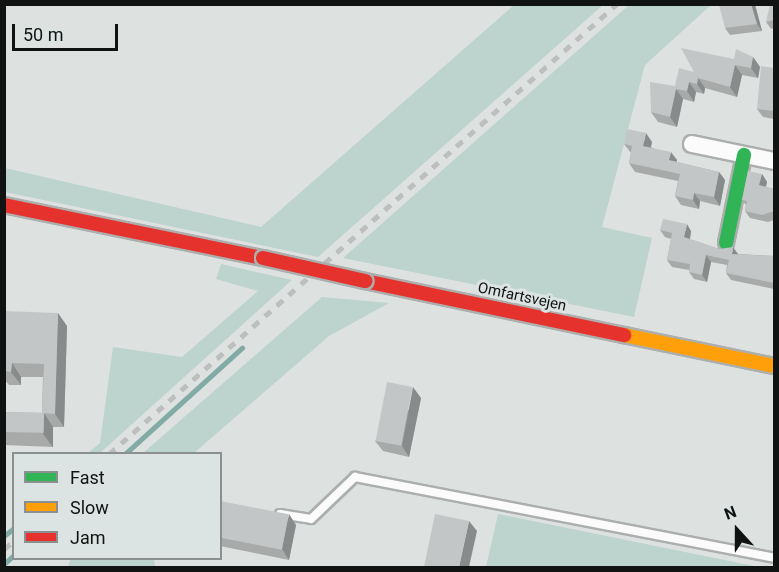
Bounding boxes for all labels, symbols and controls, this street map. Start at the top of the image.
scale bar [15,12,122,50]
text: 50 m [23,24,63,45]
street label: Omfartsvejen [476,279,568,315]
legend [12,452,222,560]
text: Fast [70,467,105,488]
text: Slow [70,497,109,518]
north arrow [707,500,767,560]
text: N [722,502,739,524]
text: Jam [70,527,106,548]

